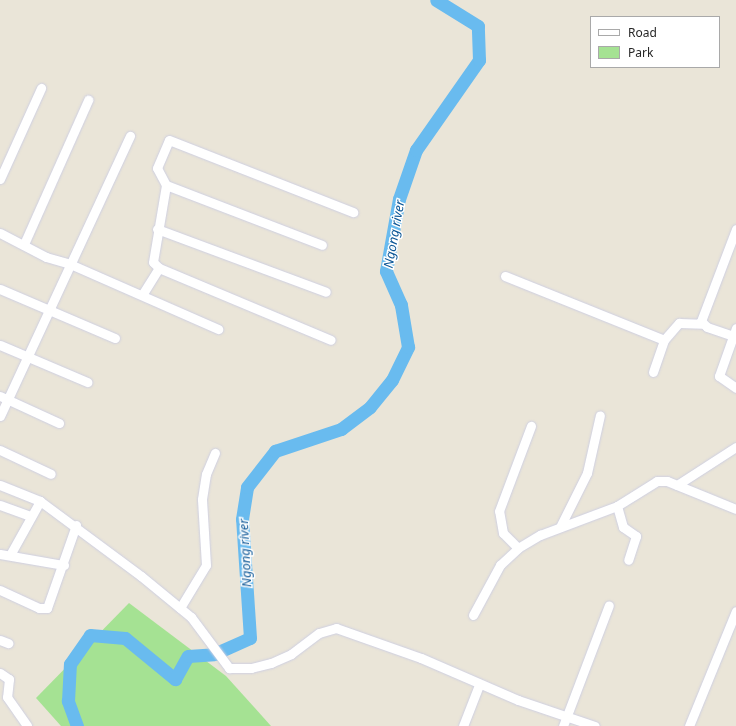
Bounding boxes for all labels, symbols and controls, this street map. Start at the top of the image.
legend [590,16,720,68]
text: Road [628,24,657,41]
text: Park [628,44,653,61]
water label: Ngong river [380,199,408,269]
water label: Ngong river [235,518,255,588]

